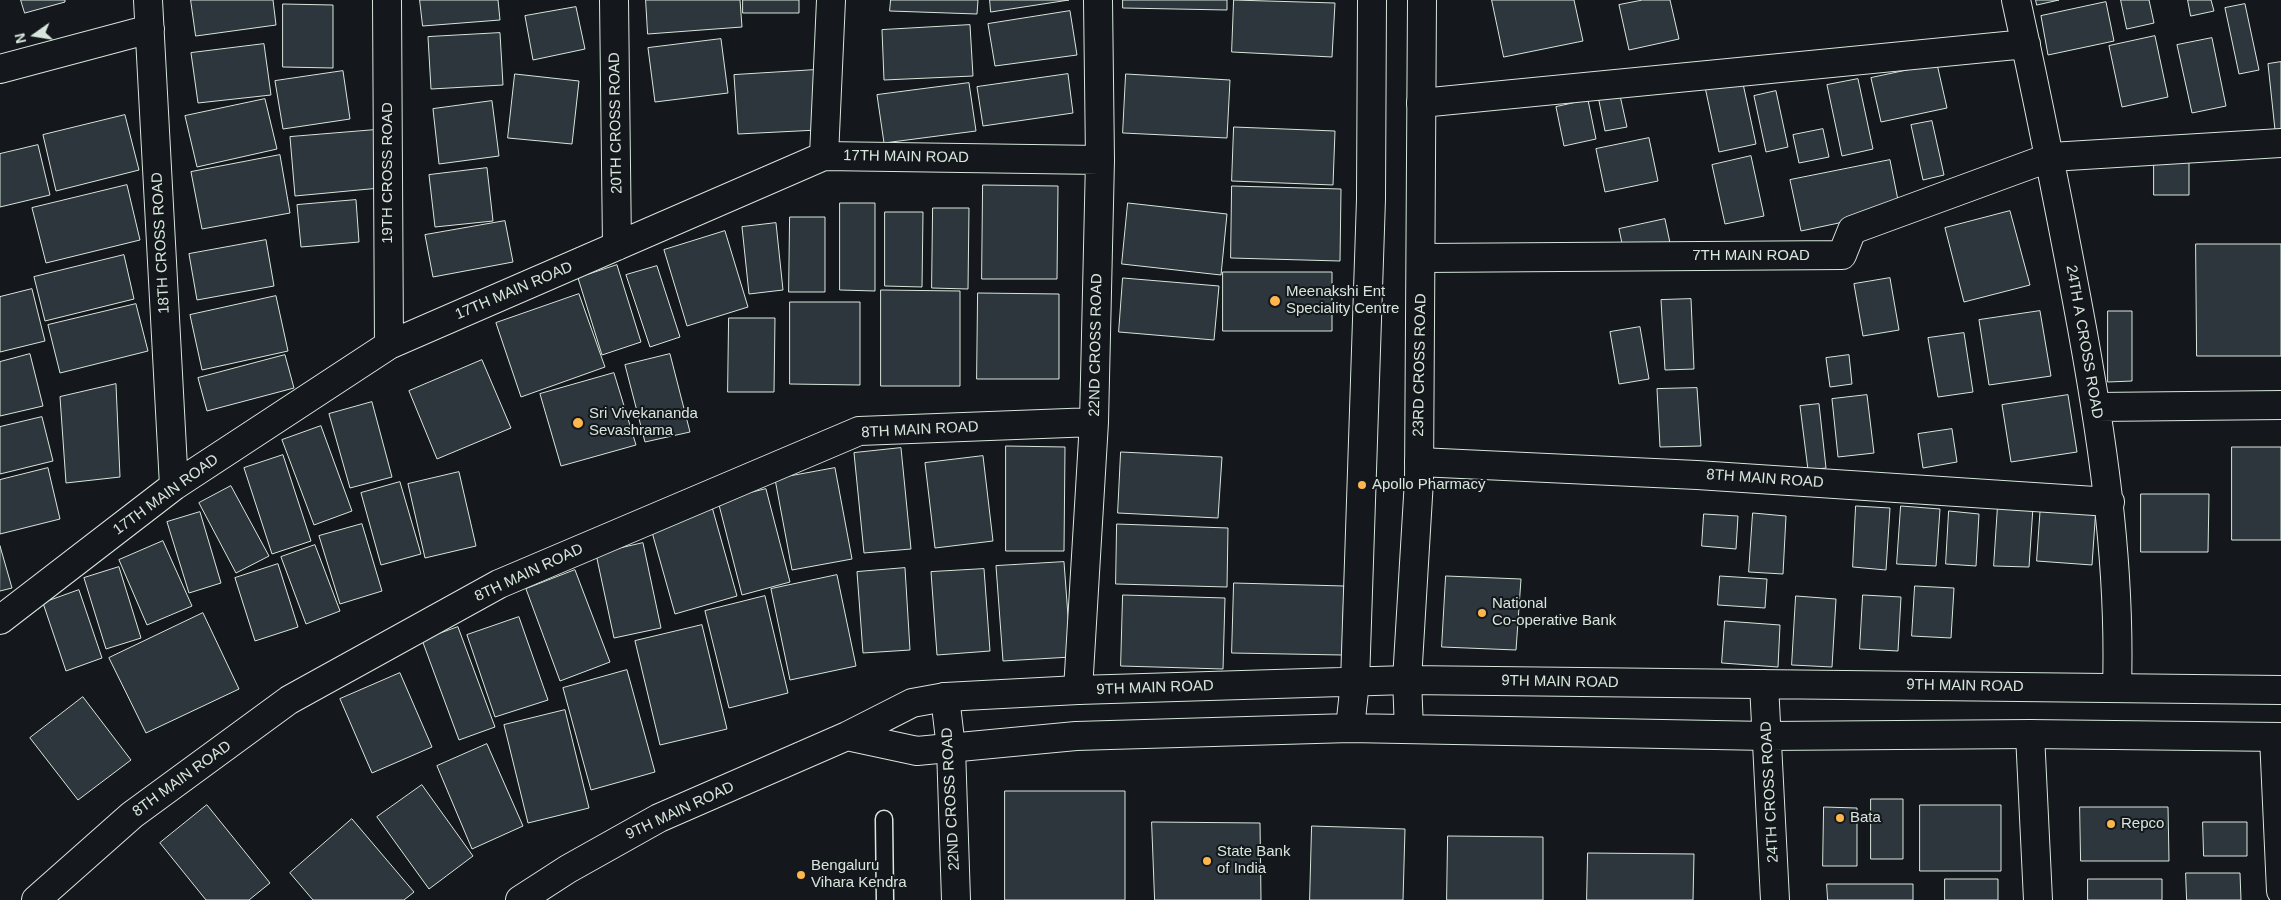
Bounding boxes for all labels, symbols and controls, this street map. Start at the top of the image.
north arrow [10,10,60,60]
text: N [11,32,29,45]
street label: 20TH CROSS ROAD [606,52,626,194]
street label: 19TH CROSS ROAD [379,102,397,244]
street label: 17TH MAIN ROAD [843,147,969,167]
street label: 18TH CROSS ROAD [148,172,174,314]
street label: 7TH MAIN ROAD [1692,247,1810,265]
street label: 17TH MAIN ROAD [453,258,575,324]
street label: 24TH A CROSS ROAD [2062,264,2106,420]
street label: 22ND CROSS ROAD [1086,273,1106,417]
place label: Meenakshi Ent Speciality Centre [1286,283,1399,318]
street label: 23RD CROSS ROAD [1410,293,1430,437]
marker: Meenakshi Ent Speciality Centre [1268,294,1282,308]
place label: Sri Vivekananda Sevashrama [589,405,698,440]
marker: Sri Vivekananda Sevashrama [571,416,585,430]
street label: 8TH MAIN ROAD [861,418,979,442]
street label: 17TH MAIN ROAD [110,451,222,539]
street label: 8TH MAIN ROAD [1706,466,1824,492]
place label: Apollo Pharmacy [1372,476,1485,494]
marker: Apollo Pharmacy [1356,479,1368,491]
street label: 8TH MAIN ROAD [472,540,586,606]
place label: National Co-operative Bank [1492,595,1616,630]
marker: National Co-operative Bank [1476,607,1488,619]
street label: 9TH MAIN ROAD [1501,672,1619,692]
street label: 9TH MAIN ROAD [1906,676,2024,696]
street label: 9TH MAIN ROAD [1096,677,1214,699]
street label: 24TH CROSS ROAD [1757,721,1783,863]
street label: 22ND CROSS ROAD [938,727,964,871]
street label: 8TH MAIN ROAD [129,737,235,821]
street label: 9TH MAIN ROAD [623,778,737,844]
place label: Bata [1850,809,1881,827]
marker: Bata [1834,812,1846,824]
place label: Repco [2121,815,2164,833]
marker: Repco [2105,818,2117,830]
place label: State Bank of India [1217,843,1290,878]
marker: State Bank of India [1201,855,1213,867]
place label: Bengaluru Vihara Kendra [811,857,907,892]
marker: Bengaluru Vihara Kendra [795,869,807,881]

